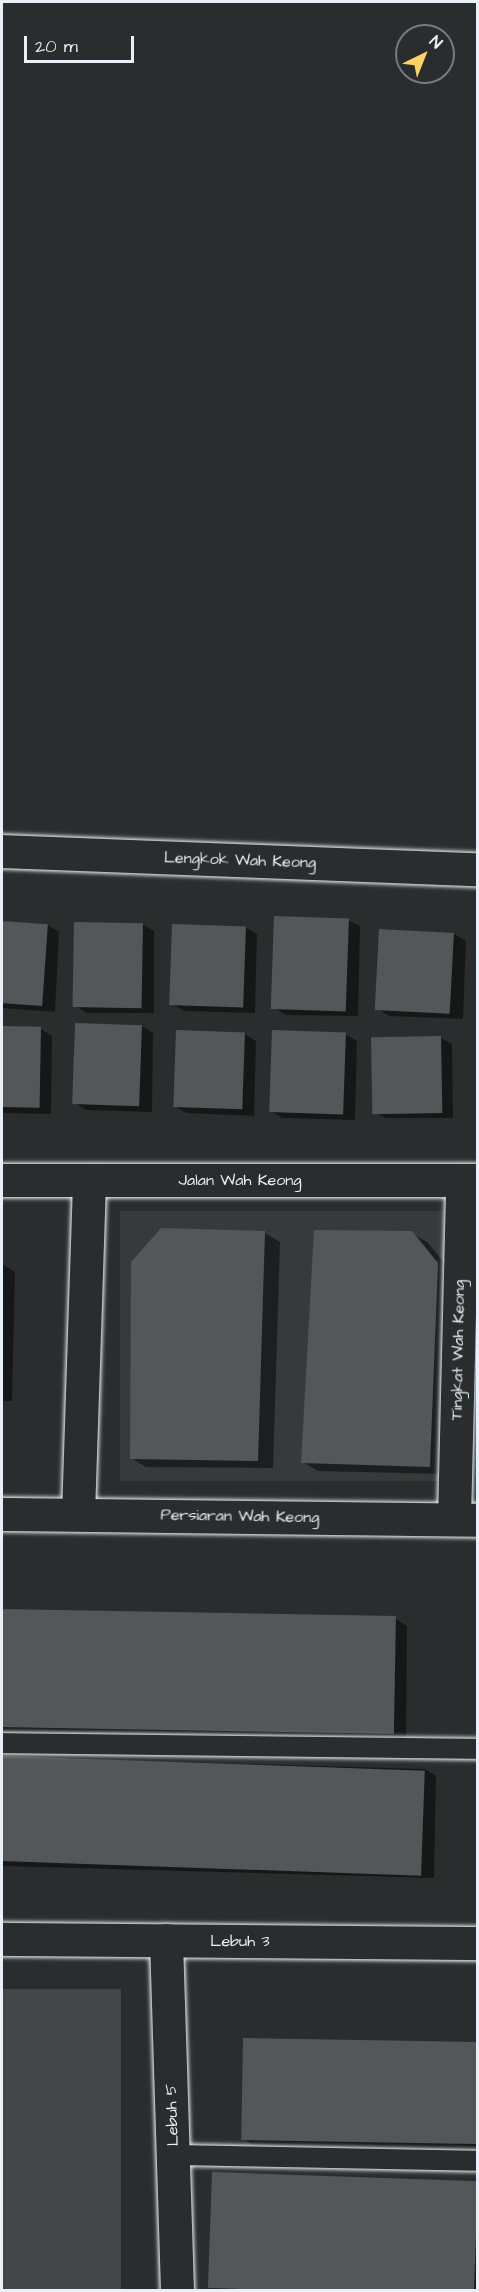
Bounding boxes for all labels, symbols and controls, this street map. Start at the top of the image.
scale bar [27,24,136,62]
north arrow [395,24,455,84]
text: N [425,31,447,54]
text: 20 m [35,34,78,59]
street label: Lengkok Wah Keong [164,848,316,872]
street label: Jalan Wah Keong [179,1170,301,1190]
street label: Tingkat Wah Keong [447,1280,469,1420]
street label: Persiaran Wah Keong [160,1505,320,1527]
street label: Lebuh 3 [210,1931,270,1951]
street label: Lebuh 5 [161,2083,183,2147]

